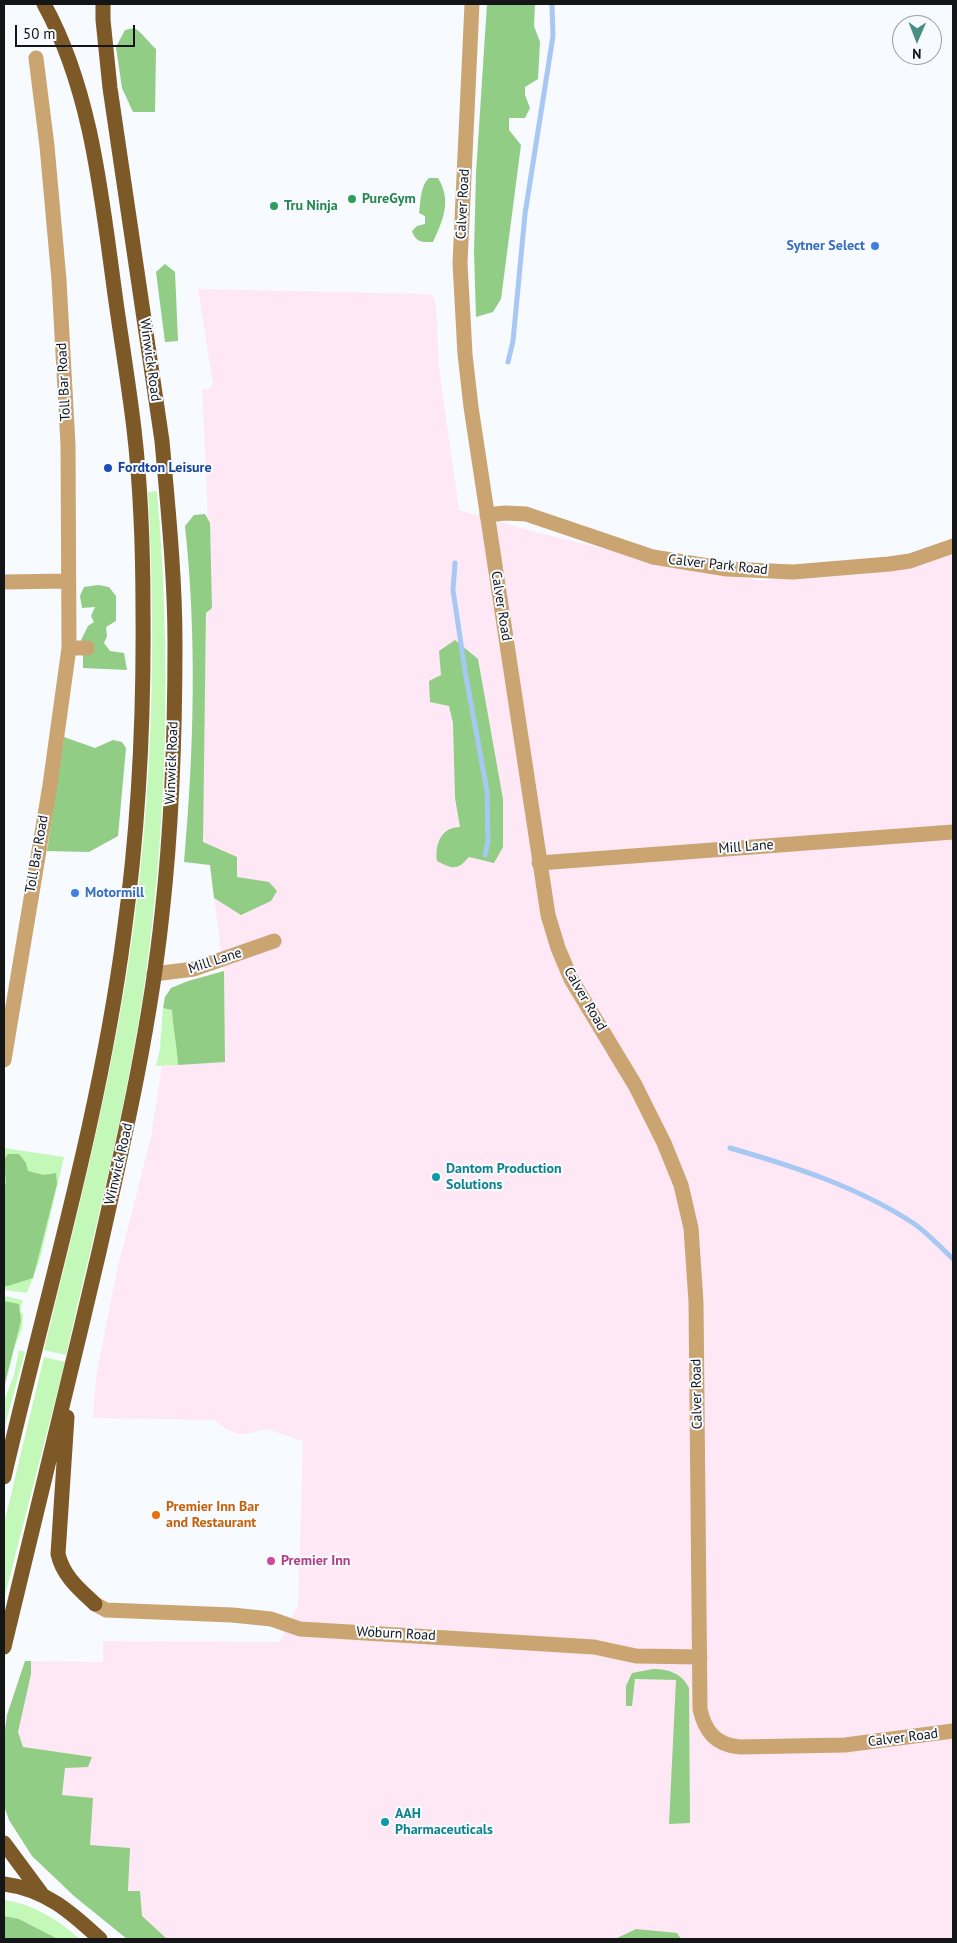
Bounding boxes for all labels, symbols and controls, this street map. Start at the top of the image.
scale bar [18,15,138,47]
north arrow [892,15,942,65]
text: 50 m [23,24,56,43]
text: N [912,45,922,63]
street label: Calver Road [453,168,473,240]
place label: PureGym [362,191,416,207]
marker: PureGym [346,193,358,205]
place label: Tru Ninja [284,198,338,214]
marker: Tru Ninja [268,200,280,212]
place label: Sytner Select [786,238,865,254]
marker: Sytner Select [869,240,881,252]
street label: Winwick Road [136,318,164,402]
street label: Toll Bar Road [54,342,74,422]
place label: Fordton Leisure [118,460,212,476]
marker: Fordton Leisure [102,462,114,474]
street label: Calver Park Road [667,551,769,579]
street label: Calver Road [487,570,515,642]
street label: Winwick Road [162,721,182,805]
street label: Toll Bar Road [22,814,52,894]
street label: Mill Lane [718,837,774,857]
place label: Motormill [85,885,144,901]
marker: Motormill [69,887,81,899]
street label: Mill Lane [186,944,244,978]
street label: Calver Road [560,964,610,1034]
street label: Winwick Road [101,1121,137,1207]
place label: Dantom Production Solutions [446,1161,562,1194]
marker: Dantom Production Solutions [430,1171,442,1183]
street label: Calver Road [688,1359,706,1429]
place label: Premier Inn Bar and Restaurant [166,1499,259,1531]
marker: Premier Inn Bar and Restaurant [150,1509,162,1521]
place label: Premier Inn [281,1553,350,1569]
marker: Premier Inn [265,1555,277,1567]
street label: Woburn Road [356,1624,436,1644]
street label: Calver Road [867,1725,939,1751]
place label: AAH Pharmaceuticals [395,1806,493,1838]
marker: AAH Pharmaceuticals [379,1816,391,1828]

